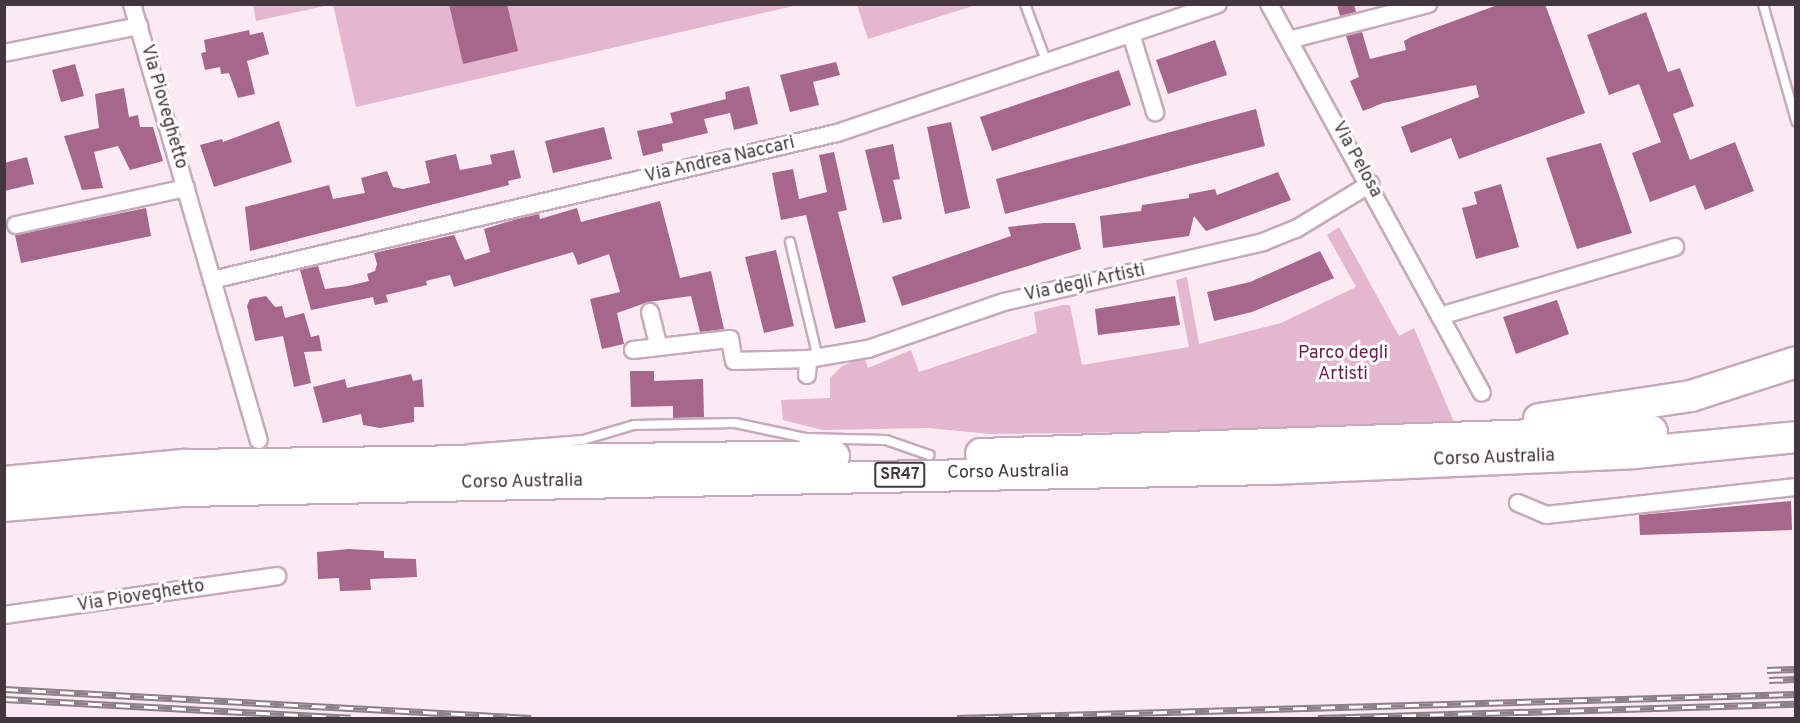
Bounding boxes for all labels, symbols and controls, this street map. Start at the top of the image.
street label: Via Pioveghetto [135,42,191,172]
street label: Via Pelosa [1326,118,1386,202]
street label: Via Andrea Naccari [643,133,797,189]
street label: Via degli Artisti [1022,261,1148,307]
park label: Parco degli Artisti [1298,344,1388,386]
street label: Corso Australia [1432,446,1556,472]
street label: Corso Australia [947,461,1069,485]
road number: SR47 [873,462,927,488]
street label: Corso Australia [461,471,583,495]
street label: Via Pioveghetto [76,576,206,618]

